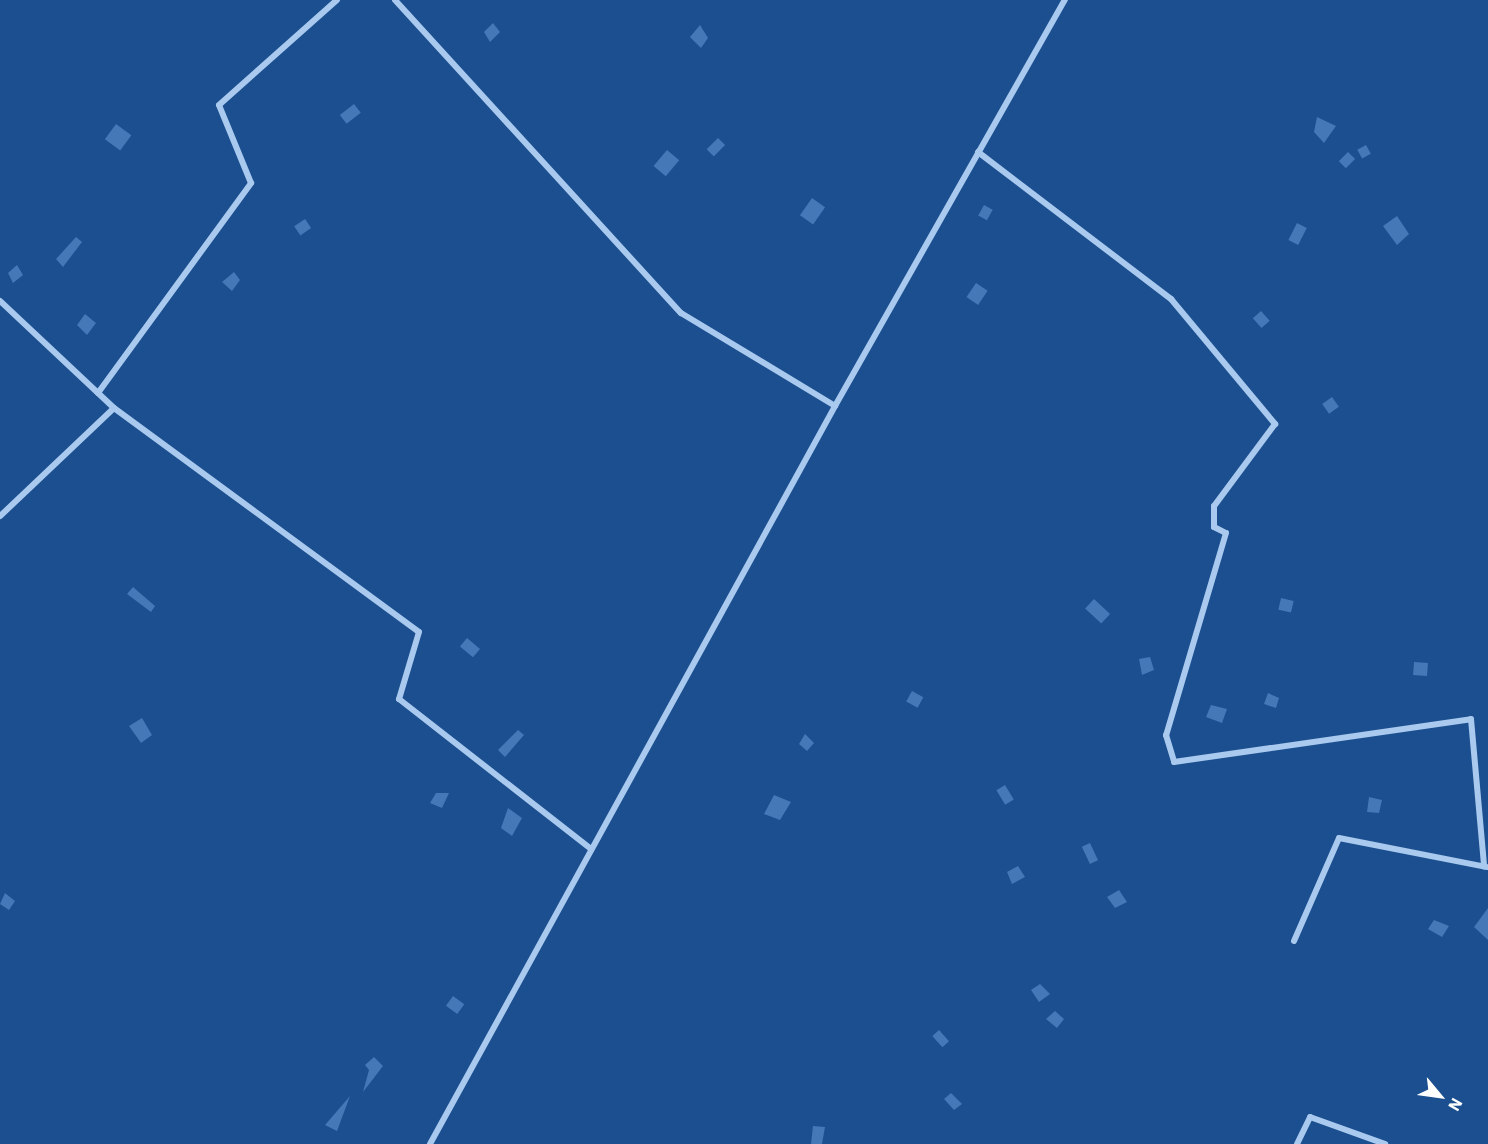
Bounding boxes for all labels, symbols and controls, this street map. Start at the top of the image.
north arrow [1410,1066,1470,1126]
text: N [1444,1095,1467,1115]

